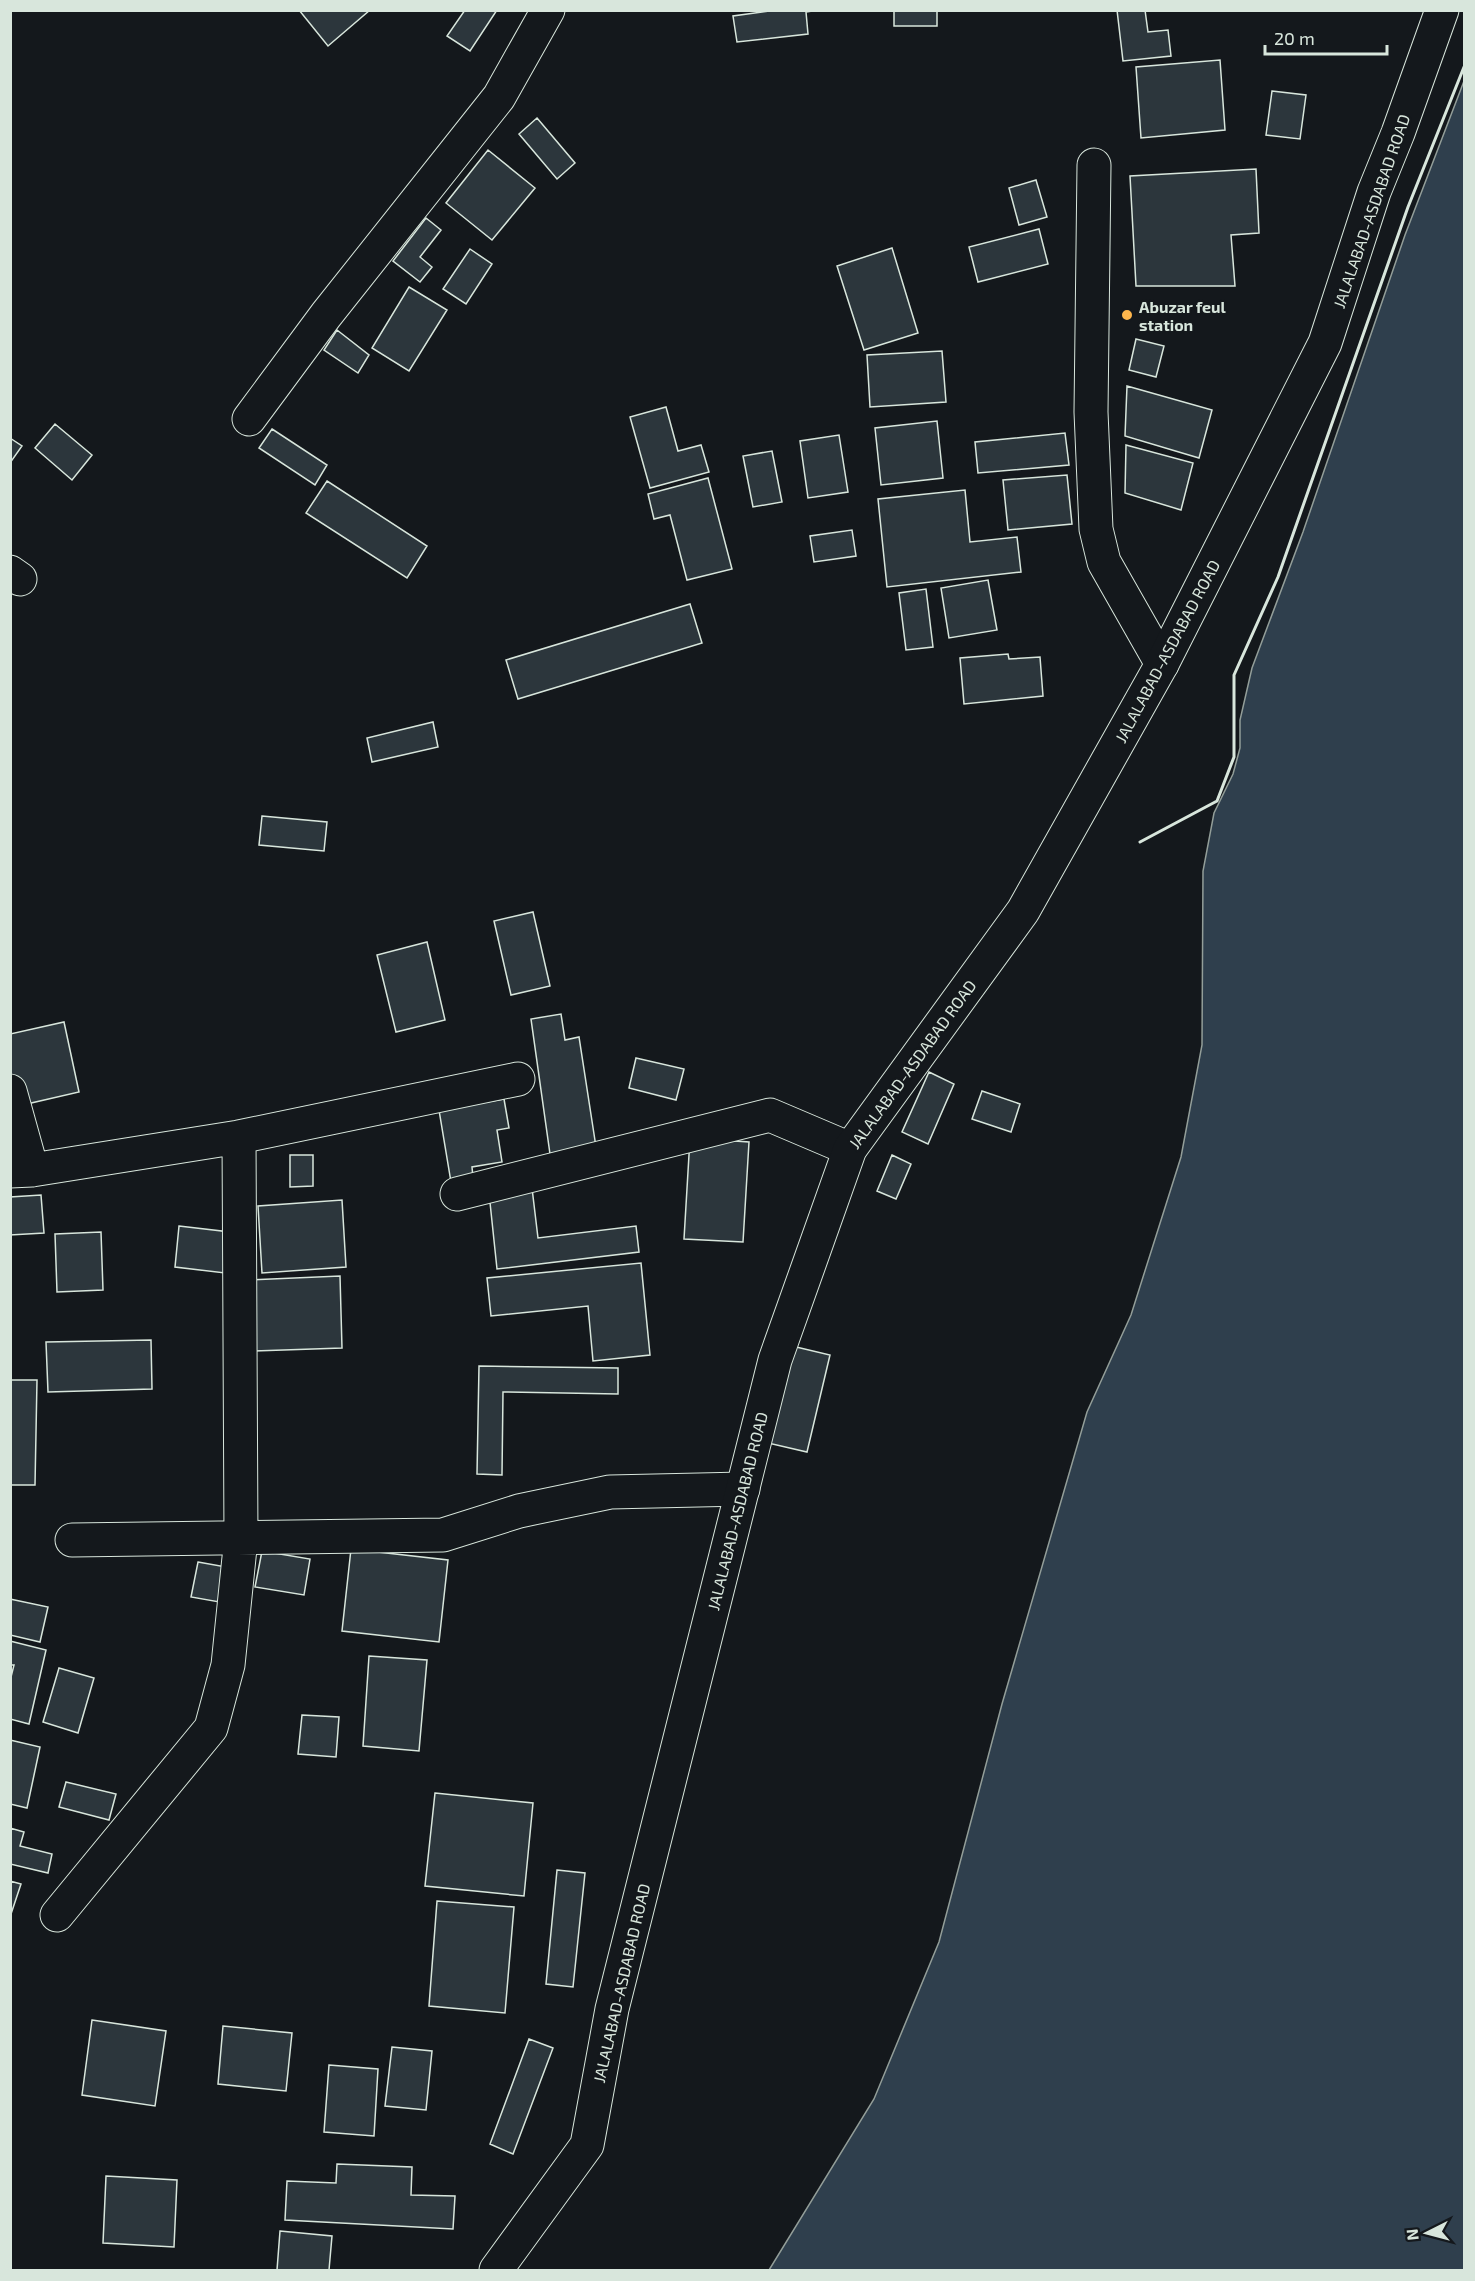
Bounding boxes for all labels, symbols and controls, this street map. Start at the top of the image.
scale bar [1265,18,1386,56]
text: 20 m [1274,27,1315,49]
street label: JALALABAD-ASDABAD ROAD [1329,111,1413,311]
place label: Abuzar feul station [1139,297,1227,334]
marker: Abuzar feul station [1120,308,1134,322]
street label: JALALABAD-ASDABAD ROAD [1111,556,1223,746]
street label: JALALABAD-ASDABAD ROAD [844,976,980,1152]
street label: JALALABAD-ASDABAD ROAD [703,1410,771,1612]
street label: JALALABAD-ASDABAD ROAD [589,1881,653,2085]
north arrow [1397,2203,1457,2263]
text: N [1402,2228,1422,2241]

